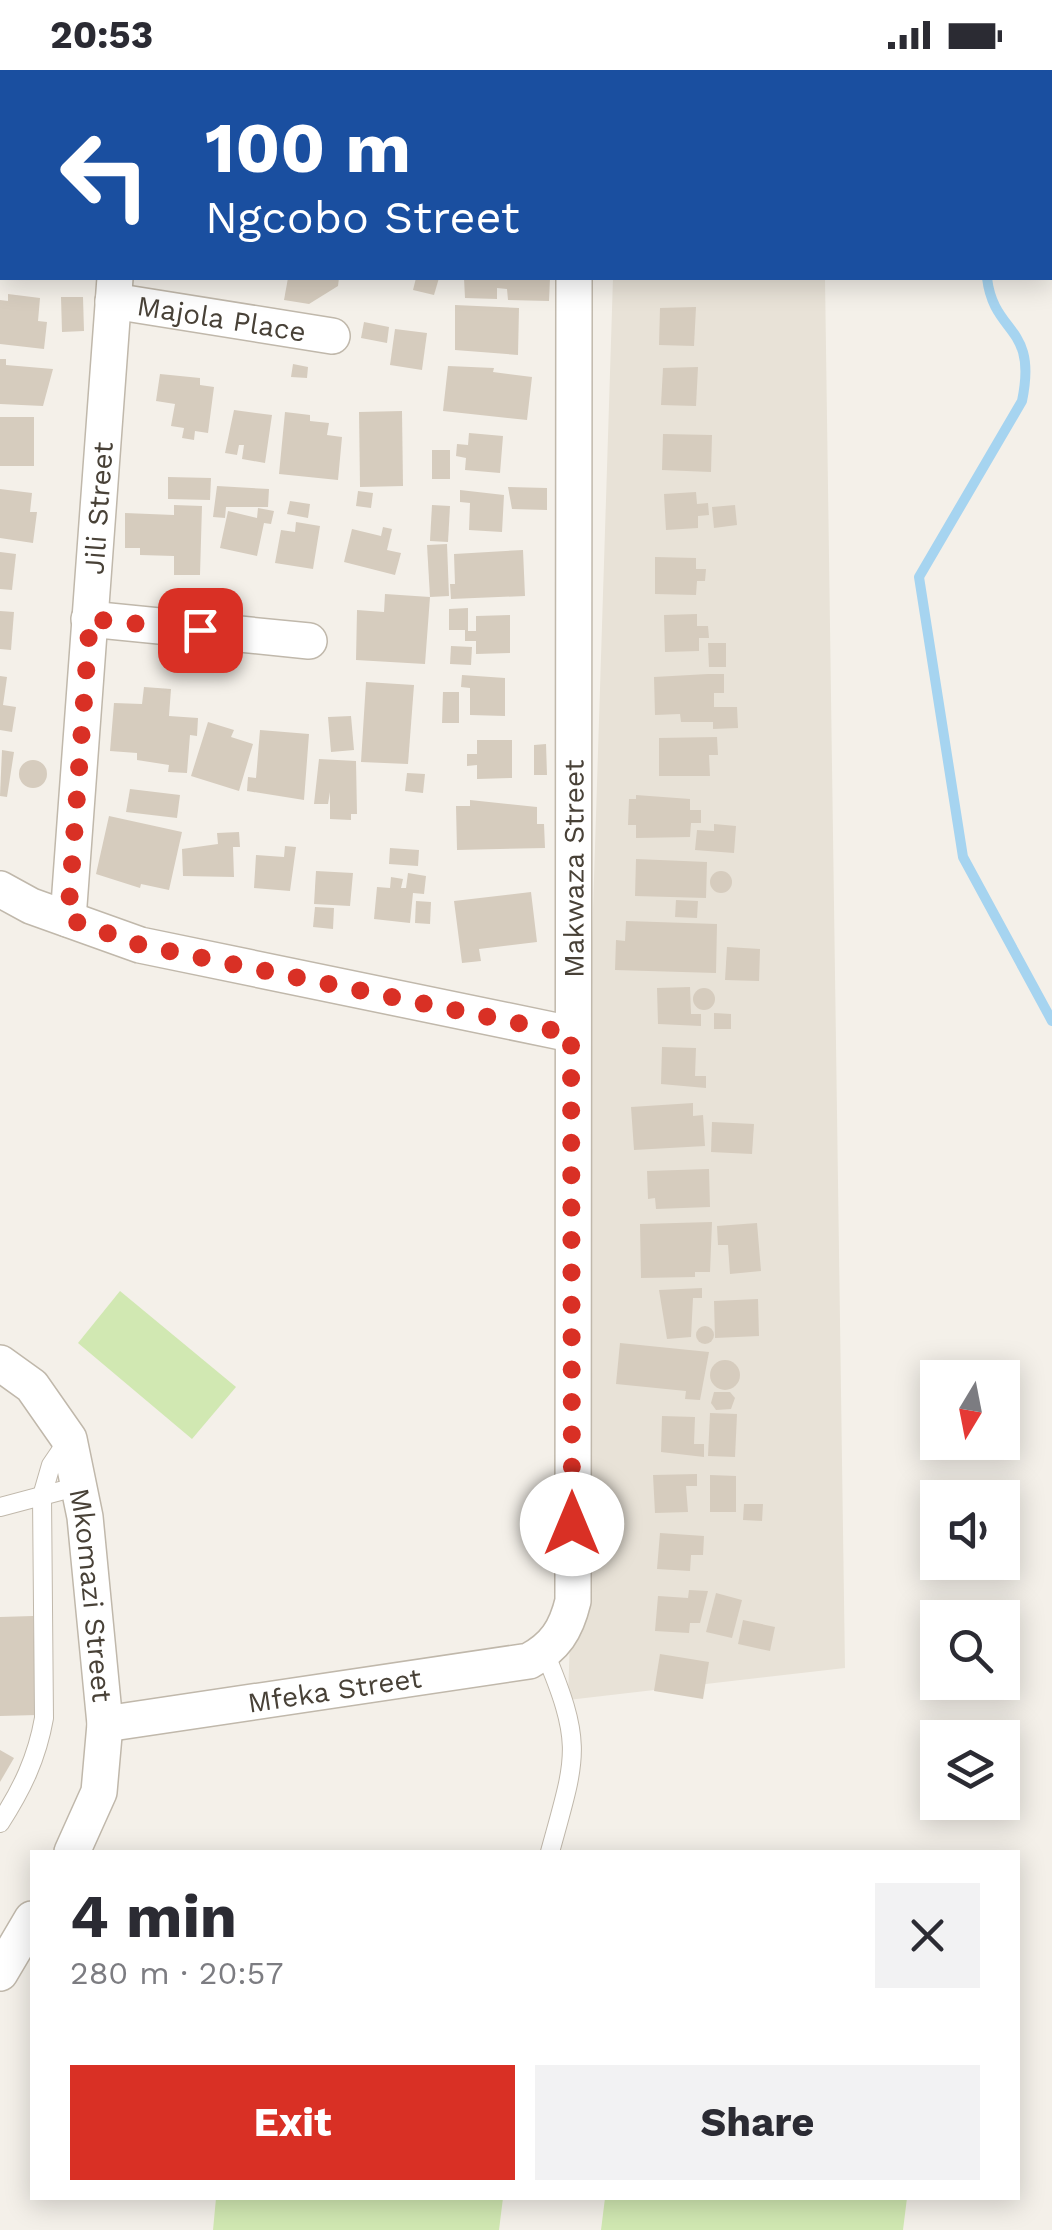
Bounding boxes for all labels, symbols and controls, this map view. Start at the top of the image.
text: 20:53 [50,13,153,57]
text: 100 m [205,107,411,189]
icon: left [40,110,170,240]
text: Ngcobo Street [205,191,520,244]
street label: Majola Place [135,289,308,349]
street label: Jili Street [77,440,120,576]
pin [158,588,243,673]
icon: arrive [173,603,228,658]
street label: Makwaza Street [557,759,591,978]
north arrow [920,1360,1020,1460]
map controls [920,1360,1020,1820]
position arrow [520,1472,624,1576]
button: sound [920,1480,1020,1580]
street label: Mkomazi Street [63,1485,119,1704]
button: search [920,1600,1020,1700]
street label: Mfeka Street [245,1661,424,1720]
button: layers [920,1720,1020,1820]
text: 4 min [70,1881,237,1952]
button: close [875,1883,980,1988]
text: 280 m · 20:57 [70,1954,283,1992]
button: Exit [70,2065,515,2180]
button: Share [535,2065,980,2180]

